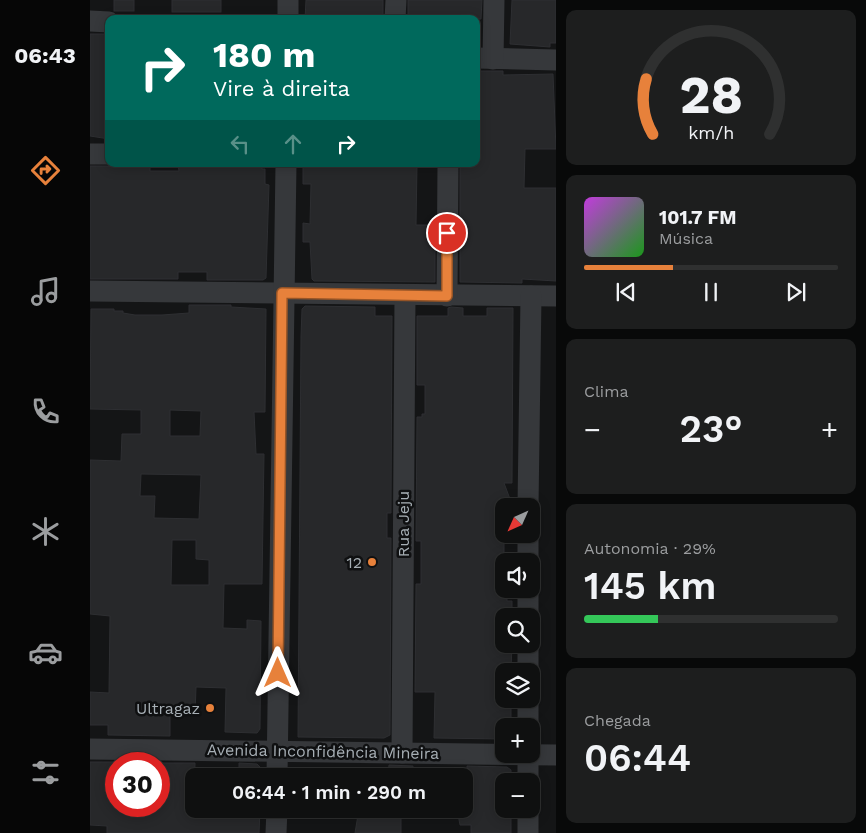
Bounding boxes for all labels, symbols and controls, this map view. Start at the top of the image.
text: 180 m [213,34,316,76]
icon: right [130,35,195,100]
text: 06:43 [14,43,76,68]
text: 28 [679,65,743,126]
text: Vire à direita [213,76,350,101]
text: km/h [688,122,734,143]
icon: left [226,130,254,158]
icon: ahead [279,130,307,158]
icon: right [332,130,360,158]
icon: directions [28,153,63,188]
text: 101.7 FM [659,206,736,229]
pin [426,212,468,254]
icon: arrive [433,219,461,247]
text: Música [659,229,713,248]
icon: music [28,274,63,309]
icon: previous [612,278,640,306]
icon: pause [697,278,725,306]
icon: next [782,278,810,306]
text: Clima [584,382,628,401]
icon: phone [28,394,63,429]
text: 23° [679,407,743,451]
text: − [584,413,601,446]
text: + [821,413,838,446]
street label: Rua Jeju [394,491,413,557]
north arrow [495,498,540,542]
map controls [495,498,540,818]
icon: climate [28,514,63,549]
text: Autonomia · 29% [584,539,716,558]
place label: 12 [346,553,362,572]
button: sound [495,553,540,598]
marker: 12 [366,556,378,568]
text: 145 km [584,564,716,608]
button: search [495,608,540,653]
icon: car [28,635,63,670]
position arrow [251,646,303,698]
button: layers [495,663,540,708]
place label: Ultragaz [136,699,200,718]
marker: Ultragaz [204,702,216,714]
text: Chegada [584,711,651,730]
button: + [495,718,540,763]
text: 06:44 [584,736,691,780]
street label: Avenida Inconfidência Mineira [207,740,439,763]
speed limit sign: 30 [105,752,170,817]
icon: filters [28,755,63,790]
button: − [495,773,540,818]
text: 06:44 · 1 min · 290 m [232,781,426,804]

